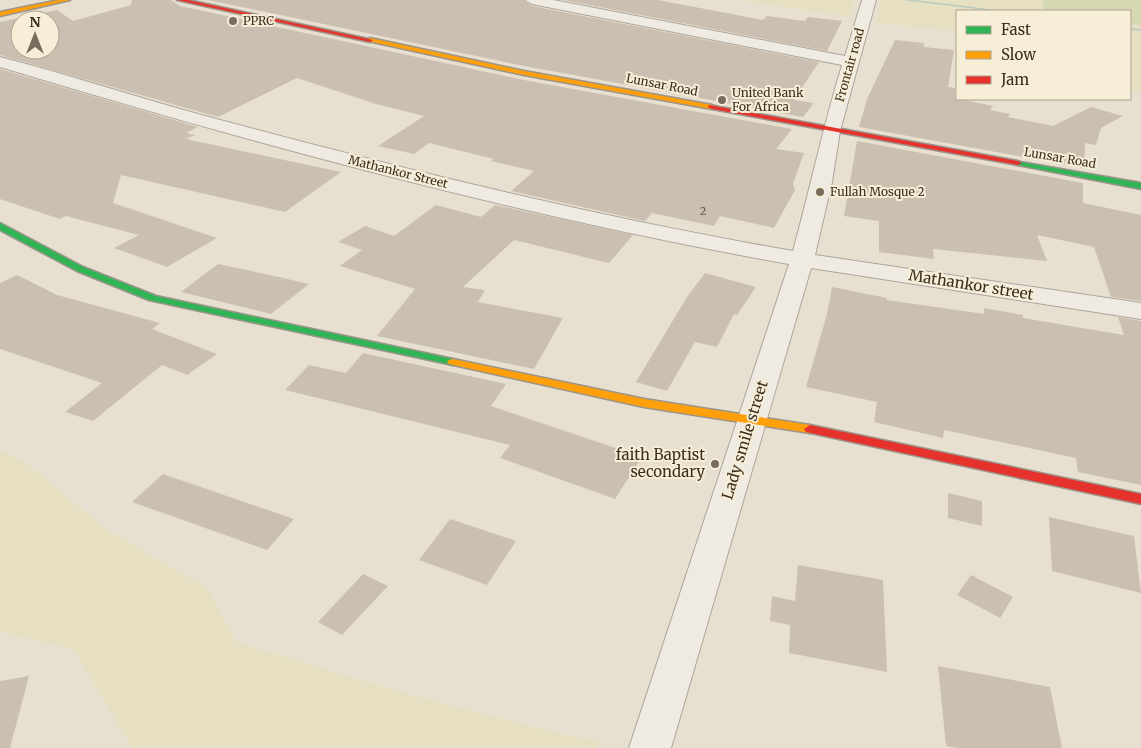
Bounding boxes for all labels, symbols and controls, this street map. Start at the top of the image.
north arrow [10,10,60,60]
legend [956,10,1131,100]
text: N [29,13,41,31]
place label: PPRC [243,13,274,28]
marker: PPRC [227,15,239,27]
text: Fast [1001,20,1031,39]
street label: Frontair road [832,26,867,104]
text: Slow [1001,45,1036,64]
street label: Lunsar Road [625,70,699,99]
text: Jam [1000,70,1029,89]
place label: United Bank For Africa [732,85,804,114]
marker: United Bank For Africa [716,94,728,106]
street label: Lunsar Road [1023,144,1097,171]
street label: Mathankor Street [347,152,450,191]
place label: Fullah Mosque 2 [830,184,925,199]
marker: Fullah Mosque 2 [814,186,826,198]
house number: 2 [700,204,706,218]
street label: Mathankor street [907,265,1035,304]
street label: Lady smile street [717,378,772,502]
place label: faith Baptist secondary [616,445,705,481]
marker: faith Baptist secondary [709,458,721,470]

